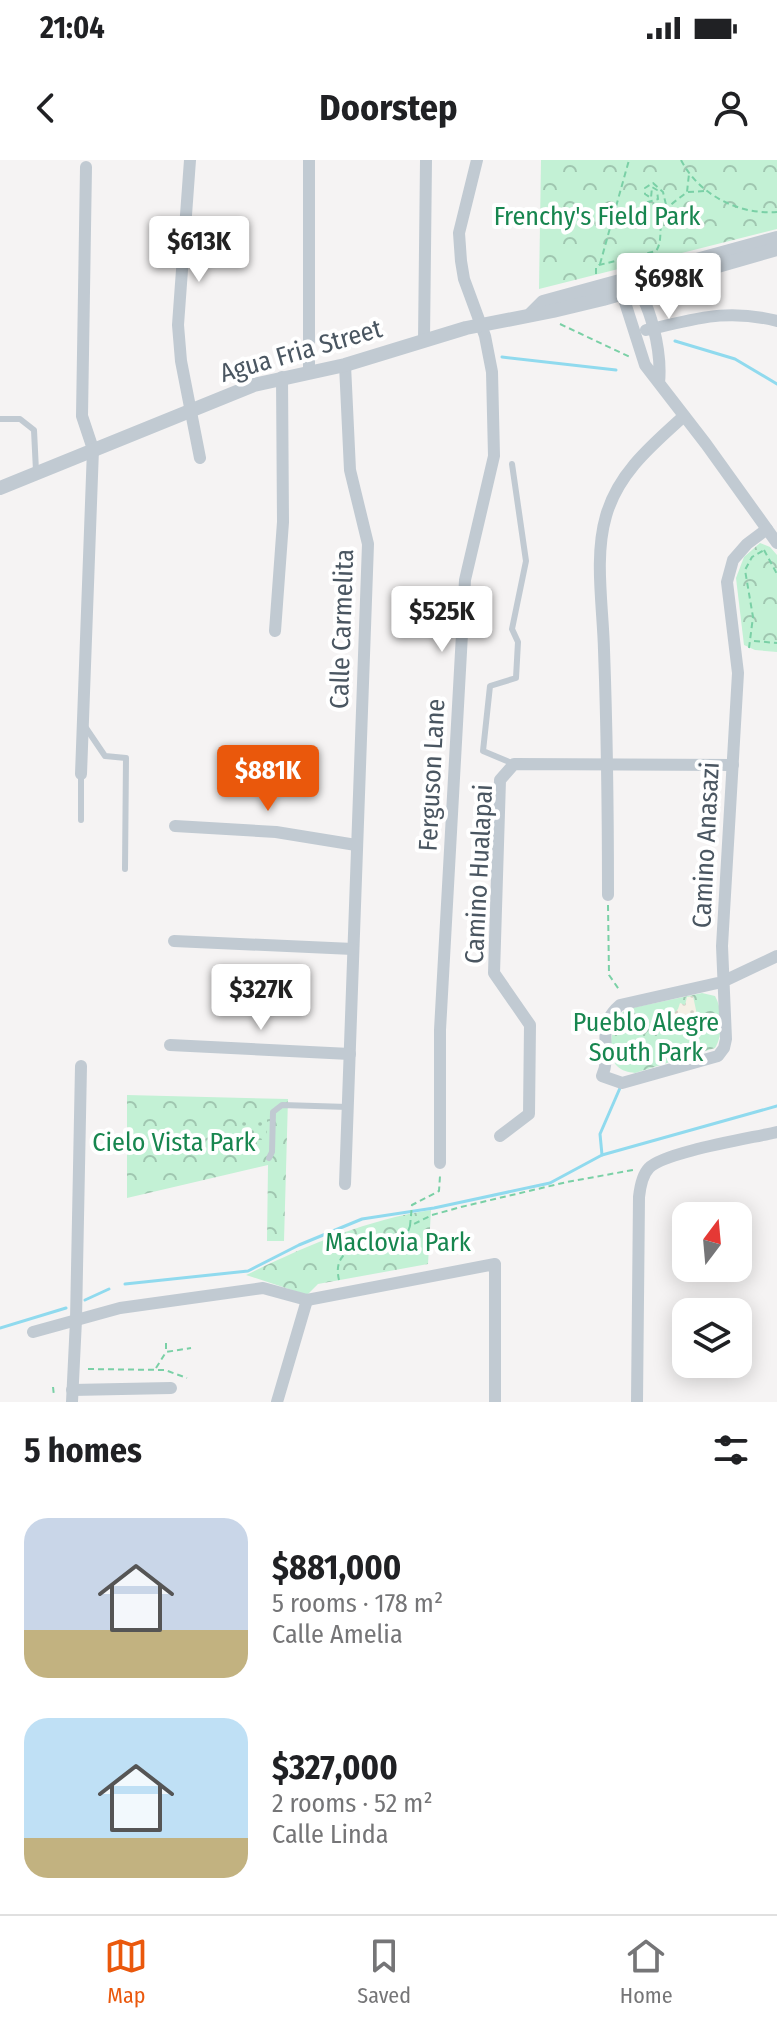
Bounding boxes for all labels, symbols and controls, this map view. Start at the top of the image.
text: 21:04 [40,10,105,46]
icon: back [24,86,68,130]
text: Doorstep [319,86,458,130]
icon: person [709,86,753,130]
park label: Frenchy's Field Park [494,201,701,232]
pin: $613K [143,216,255,284]
text: $613K [167,226,231,257]
pin: $698K [613,253,725,321]
text: $698K [635,263,703,294]
street label: Agua Fria Street [216,313,386,389]
street label: Calle Carmelita [324,548,360,710]
pin: $525K [386,586,498,654]
text: $525K [409,596,475,627]
street label: Ferguson Lane [413,698,451,852]
pin: $881K [212,745,324,813]
text: $881K [235,755,301,786]
street label: Camino Anasazi [686,761,726,929]
street label: Camino Hualapai [459,783,499,965]
pin: $327K [205,964,317,1032]
text: $327K [229,974,293,1005]
park label: Pueblo Alegre South Park [573,1007,719,1068]
park label: Cielo Vista Park [92,1127,257,1158]
north arrow [672,1202,752,1282]
map controls [672,1202,752,1378]
park label: Maclovia Park [325,1227,472,1258]
button: layers [672,1298,752,1378]
icon: filters [709,1428,753,1472]
text: 5 homes [24,1430,142,1471]
text: $881,000 [272,1547,401,1588]
icon: home [88,1550,184,1646]
text: 5 rooms · 178 m² [272,1588,443,1619]
text: Calle Amelia [272,1619,403,1650]
text: $327,000 [272,1747,398,1788]
icon: home [88,1750,184,1846]
text: 2 rooms · 52 m² [272,1788,433,1819]
text: Calle Linda [272,1819,388,1850]
tab: Map [104,1934,148,2009]
tab: Saved [357,1934,411,2009]
tab: Home [620,1934,673,2009]

